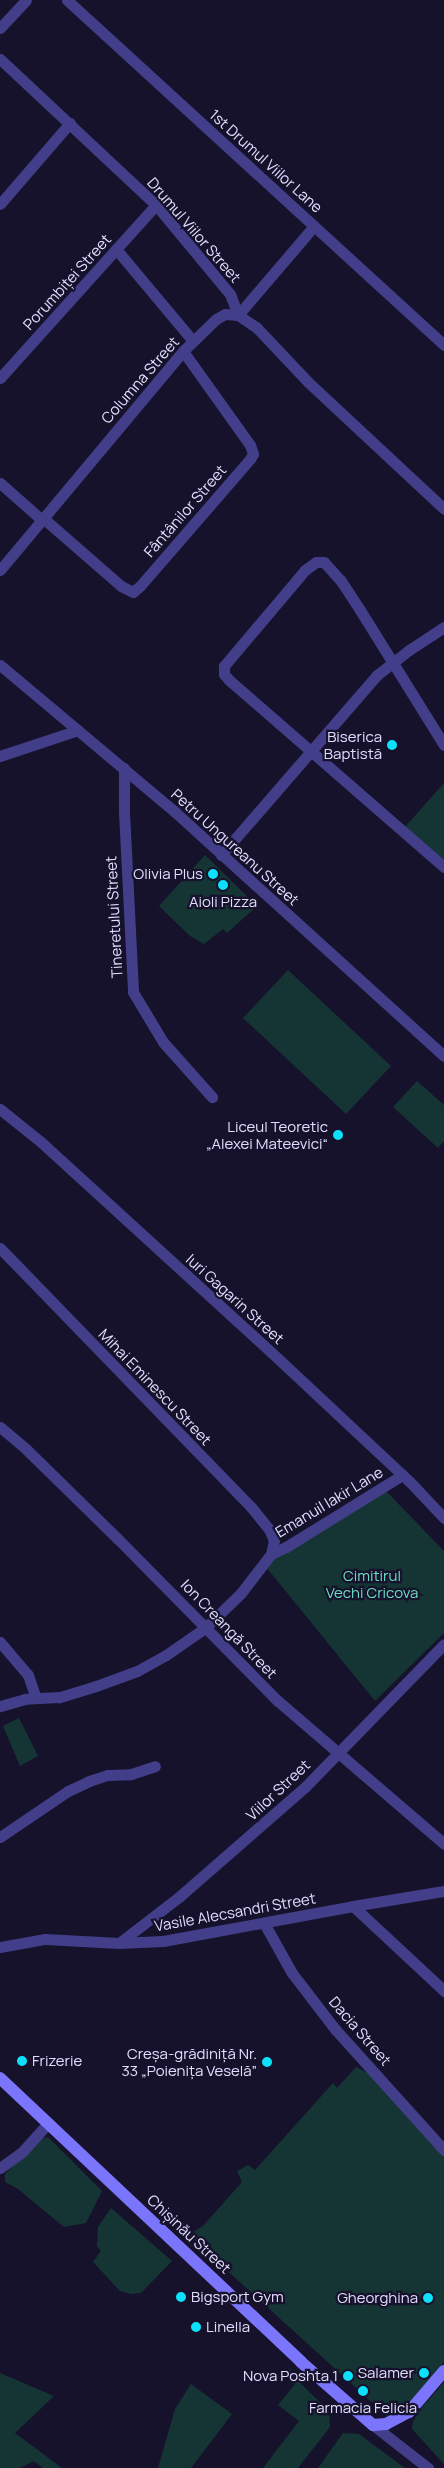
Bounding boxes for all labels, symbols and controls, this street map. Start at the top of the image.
street label: 1st Drumul Viilor Lane [206,106,326,216]
street label: Drumul Viilor Street [144,174,244,286]
street label: Porumbiței Street [19,231,115,333]
street label: Columna Street [97,333,183,427]
street label: Fântânilor Street [140,461,230,561]
place label: Biserica Baptistă [324,727,382,762]
marker: Biserica Baptistă [386,739,398,751]
street label: Petru Ungureanu Street [168,785,302,909]
street label: Tineretului Street [102,856,126,978]
place label: Olivia Plus [133,865,203,883]
marker: Olivia Plus [207,868,219,880]
marker: Aioli Pizza [217,879,229,891]
place label: Aioli Pizza [189,893,257,911]
place label: Liceul Teoretic „Alexei Mateevici“ [206,1117,328,1152]
marker: Liceul Teoretic „Alexei Mateevici“ [332,1129,344,1141]
street label: Iuri Gagarin Street [182,1250,288,1348]
street label: Mihai Eminescu Street [95,1325,215,1449]
street label: Emanuil Iakir Lane [272,1463,386,1541]
park label: Cimitirul Vechi Cricova [326,1566,418,1601]
street label: Ion Creangă Street [177,1576,281,1682]
street label: Viilor Street [242,1756,314,1824]
street label: Vasile Alecsandri Street [153,1889,317,1935]
street label: Dacia Street [325,1993,395,2069]
place label: Creșa-grădiniță Nr. 33 „Poienița Veselă” [121,2044,257,2079]
place label: Frizerie [32,2052,82,2070]
marker: Frizerie [16,2055,28,2067]
marker: Creșa-grădiniță Nr. 33 „Poienița Veselă” [261,2056,273,2068]
street label: Chișinău Street [143,2191,235,2277]
place label: Bigsport Gym [191,2288,284,2306]
place label: Gheorghina [337,2289,418,2307]
marker: Bigsport Gym [175,2291,187,2303]
marker: Gheorghina [422,2292,434,2304]
place label: Linella [206,2318,250,2336]
marker: Linella [190,2321,202,2333]
place label: Salamer [358,2364,414,2382]
place label: Nova Poshta 1 [243,2367,338,2385]
marker: Salamer [418,2367,430,2379]
marker: Nova Poshta 1 [342,2370,354,2382]
marker: Farmacia Felicia [357,2385,369,2397]
place label: Farmacia Felicia [309,2399,417,2417]

